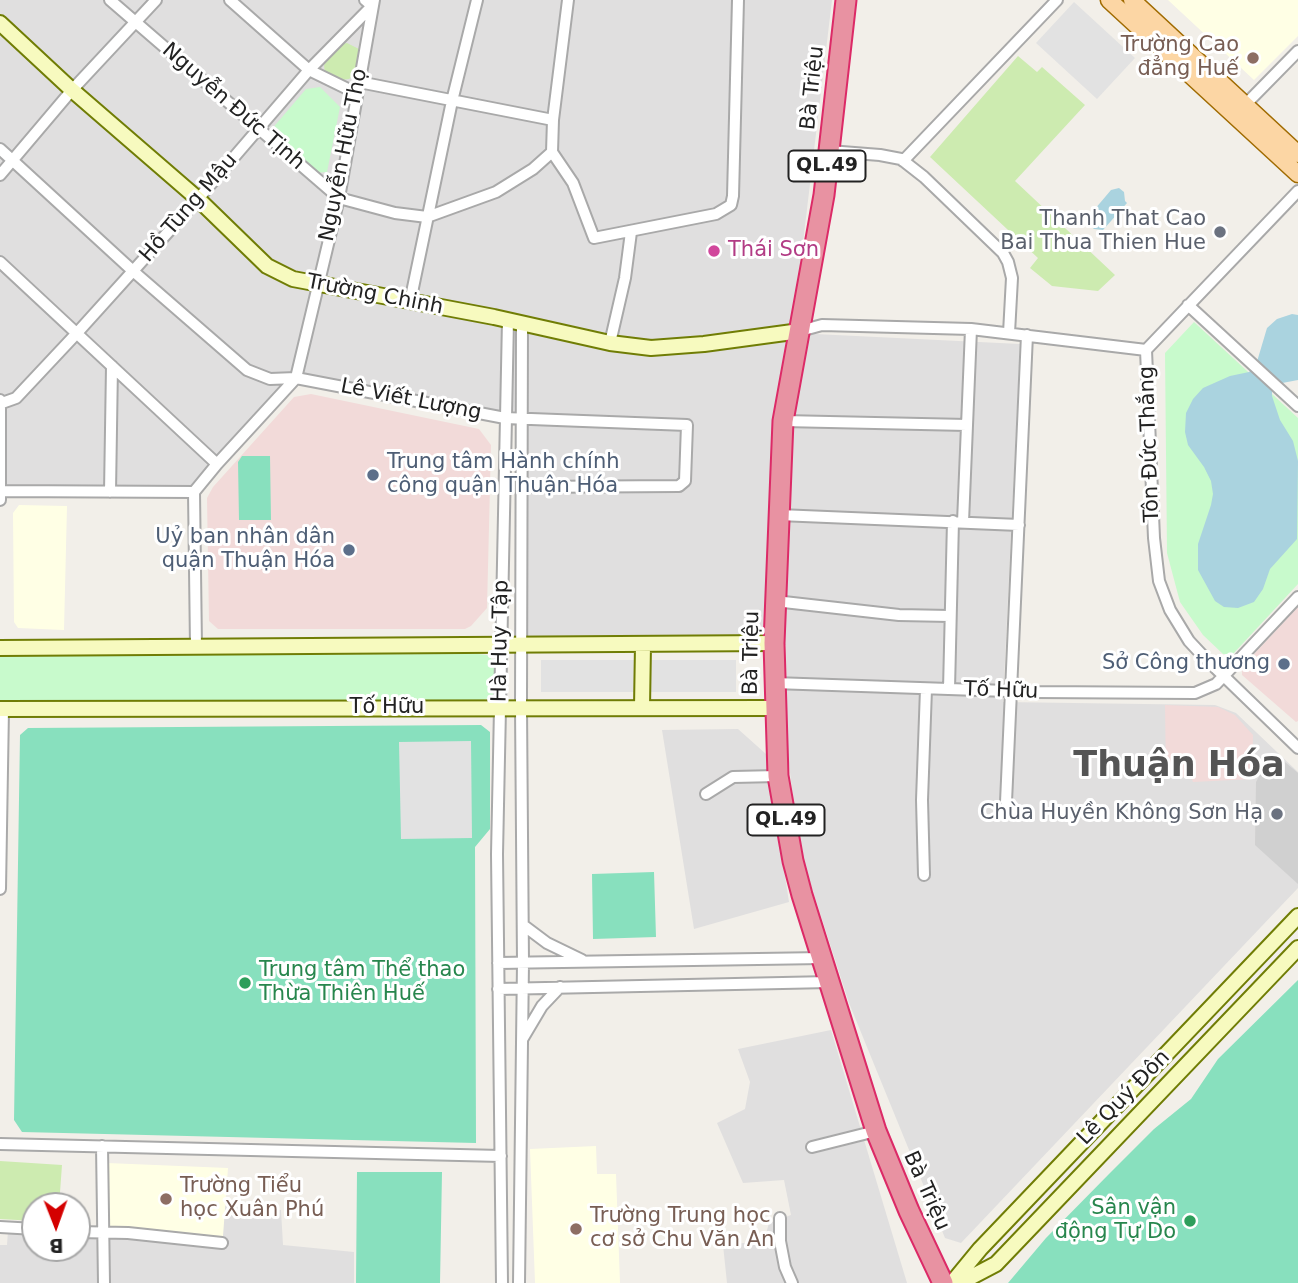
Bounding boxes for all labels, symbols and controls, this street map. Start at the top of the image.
place label: Trường Cao đẳng Huế [1121,33,1239,83]
street label: Nguyễn Đức Tịnh [157,38,309,176]
street label: Bà Triệu [796,45,830,131]
marker: Trường Cao đẳng Huế [1245,50,1261,66]
street label: Nguyễn Hữu Thọ [315,66,373,244]
street label: Hồ Tùng Mậu [135,148,243,268]
road number: QL.49 [788,150,866,182]
place label: Thanh That Cao Bai Thua Thien Hue [1000,207,1206,257]
marker: Thanh That Cao Bai Thua Thien Hue [1212,224,1228,240]
place label: Thái Sơn [728,238,819,264]
marker: Thái Sơn [706,243,722,259]
street label: Trường Chinh [305,269,445,321]
street label: Tôn Đức Thắng [1135,365,1165,523]
street label: Lê Viết Lượng [338,374,484,426]
place label: Trung tâm Hành chính công quận Thuận Hóa [387,450,619,500]
marker: Trung tâm Hành chính công quận Thuận Hóa [365,467,381,483]
place label: Uỷ ban nhân dân quận Thuận Hóa [155,525,335,575]
marker: Uỷ ban nhân dân quận Thuận Hóa [341,542,357,558]
street label: Hà Huy Tập [487,580,515,702]
street label: Bà Triệu [739,611,765,695]
place label: Sở Công thương [1102,651,1270,677]
marker: Sở Công thương [1276,656,1292,672]
street label: Tố Hữu [963,677,1039,705]
street label: Tố Hữu [350,695,424,721]
district label: Thuận Hóa [1073,746,1285,788]
place label: Chùa Huyền Không Sơn Hạ [980,801,1263,827]
road number: QL.49 [748,804,824,835]
marker: Chùa Huyền Không Sơn Hạ [1269,806,1285,822]
place label: Trung tâm Thể thao Thừa Thiên Huế [259,958,465,1008]
marker: Trung tâm Thể thao Thừa Thiên Huế [237,975,253,991]
street label: Lê Quý Đôn [1072,1045,1176,1151]
street label: Bà Triệu [897,1147,955,1235]
place label: Trường Tiểu học Xuân Phú [180,1174,324,1224]
marker: Trường Tiểu học Xuân Phú [158,1191,174,1207]
north arrow [21,1192,91,1262]
place label: Sân vận động Tự Do [1055,1196,1176,1246]
place label: Trường Trung học cơ sở Chu Văn An [590,1204,774,1254]
marker: Sân vận động Tự Do [1182,1213,1198,1229]
marker: Trường Trung học cơ sở Chu Văn An [568,1221,584,1237]
text: B [49,1235,64,1257]

